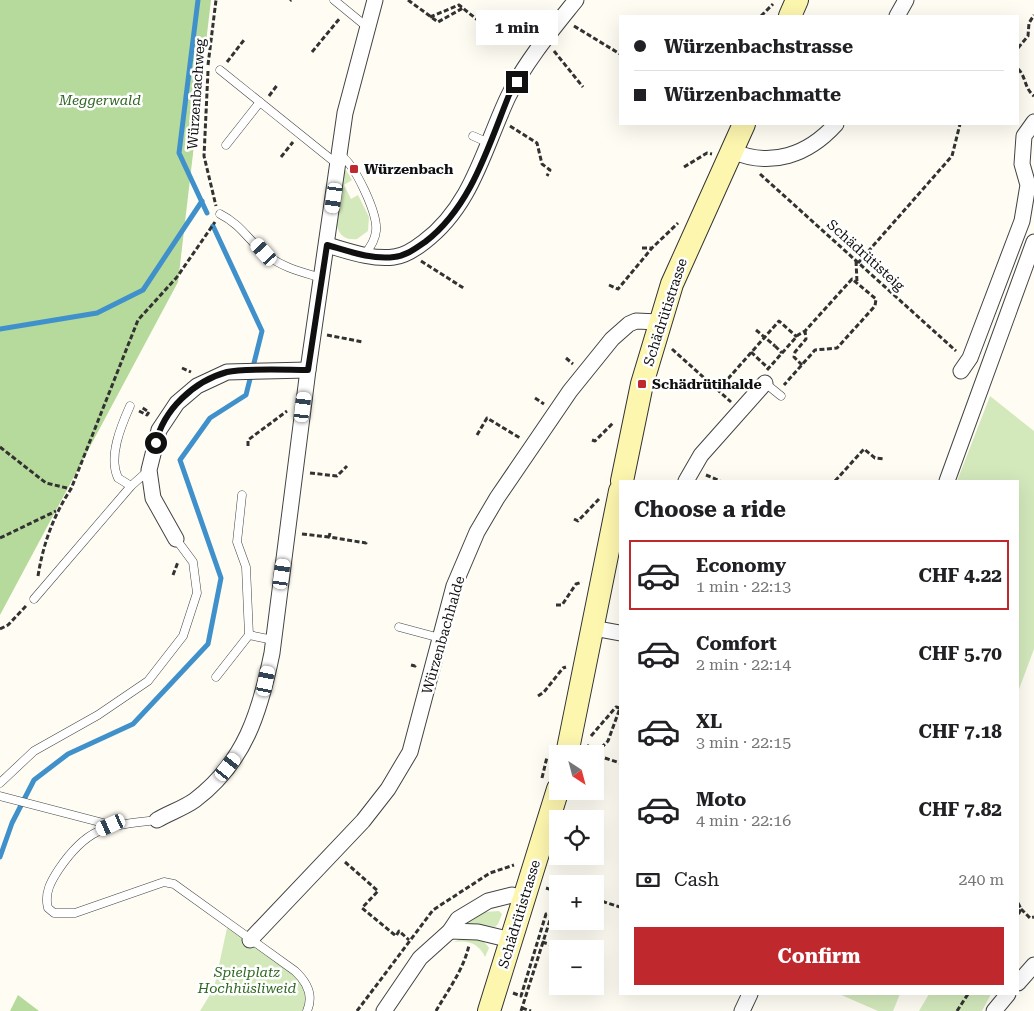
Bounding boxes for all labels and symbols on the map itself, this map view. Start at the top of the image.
callout: 1 min [476,9,558,44]
street label: Würzenbachweg [184,38,208,150]
route end [506,71,528,93]
park label: Meggerwald [58,92,141,108]
place label: Würzenbach [364,161,454,177]
marker: Würzenbach [348,163,360,175]
car [324,182,343,214]
street label: Schädrütisteig [824,216,908,294]
car [248,236,279,268]
street label: Schädrütistrasse [640,256,690,368]
place label: Schädrütihalde [652,376,762,392]
marker: Schädrütihalde [636,378,648,390]
car [293,391,312,423]
route start [145,432,167,454]
car [272,558,291,590]
street label: Würzenbachhalde [418,574,468,696]
car [255,665,276,697]
north arrow [549,745,604,800]
car [212,751,243,783]
car [94,812,127,838]
street label: Schädrütistrasse [495,858,543,970]
park label: Spielplatz Hochhüsliweid [197,964,297,996]

